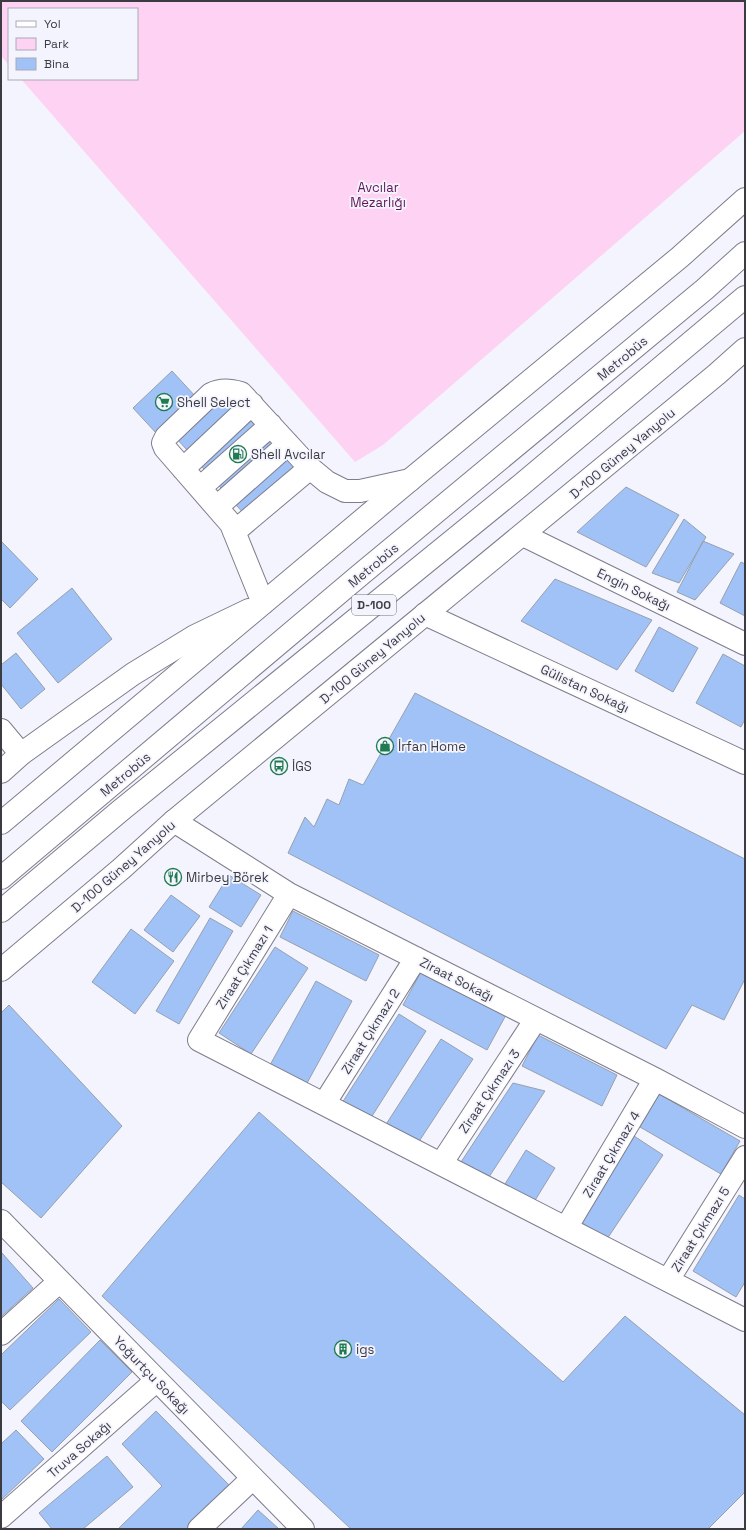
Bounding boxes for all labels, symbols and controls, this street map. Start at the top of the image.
legend [8,8,138,80]
text: Yol [44,16,61,32]
text: Park [44,36,69,52]
text: Bina [44,56,69,72]
park label: Avcılar Mezarlığı [350,179,406,211]
street label: Metrobüs [594,332,651,384]
supermarket icon: Shell Select [154,392,174,412]
place label: Shell Select [177,394,250,411]
street label: D-100 Güney Yanyolu [566,404,679,503]
fuel station icon: Shell Avcılar [228,444,248,464]
place label: Shell Avcılar [251,446,325,463]
street label: Metrobüs [345,539,402,591]
street label: Engin Sokağı [594,564,673,615]
road number: D-100 [352,595,396,615]
street label: D-100 Güney Yanyolu [316,609,429,708]
street label: Gülistan Sokağı [538,660,632,716]
shop icon: İrfan Home [375,736,395,756]
place label: İrfan Home [398,738,466,755]
street label: Metrobüs [97,748,154,800]
bus stop icon: İGS [269,756,289,776]
place label: İGS [292,758,312,775]
street label: D-100 Güney Yanyolu [68,816,179,916]
restaurant icon: Mirbey Börek [163,867,183,887]
place label: Mirbey Börek [186,869,269,886]
street label: Ziraat Çıkmazı 1 [212,922,277,1012]
street label: Ziraat Sokağı [417,954,497,1005]
street label: Ziraat Çıkmazı 2 [337,985,404,1077]
street label: Ziraat Çıkmazı 3 [455,1046,524,1136]
street label: Ziraat Çıkmazı 4 [579,1108,644,1201]
street label: Ziraat Çıkmazı 5 [667,1183,734,1275]
street label: Yoğurtçu Sokağı [110,1333,193,1418]
building icon: igs [333,1339,353,1359]
place label: igs [356,1341,375,1358]
street label: Truva Sokağı [44,1417,115,1482]

